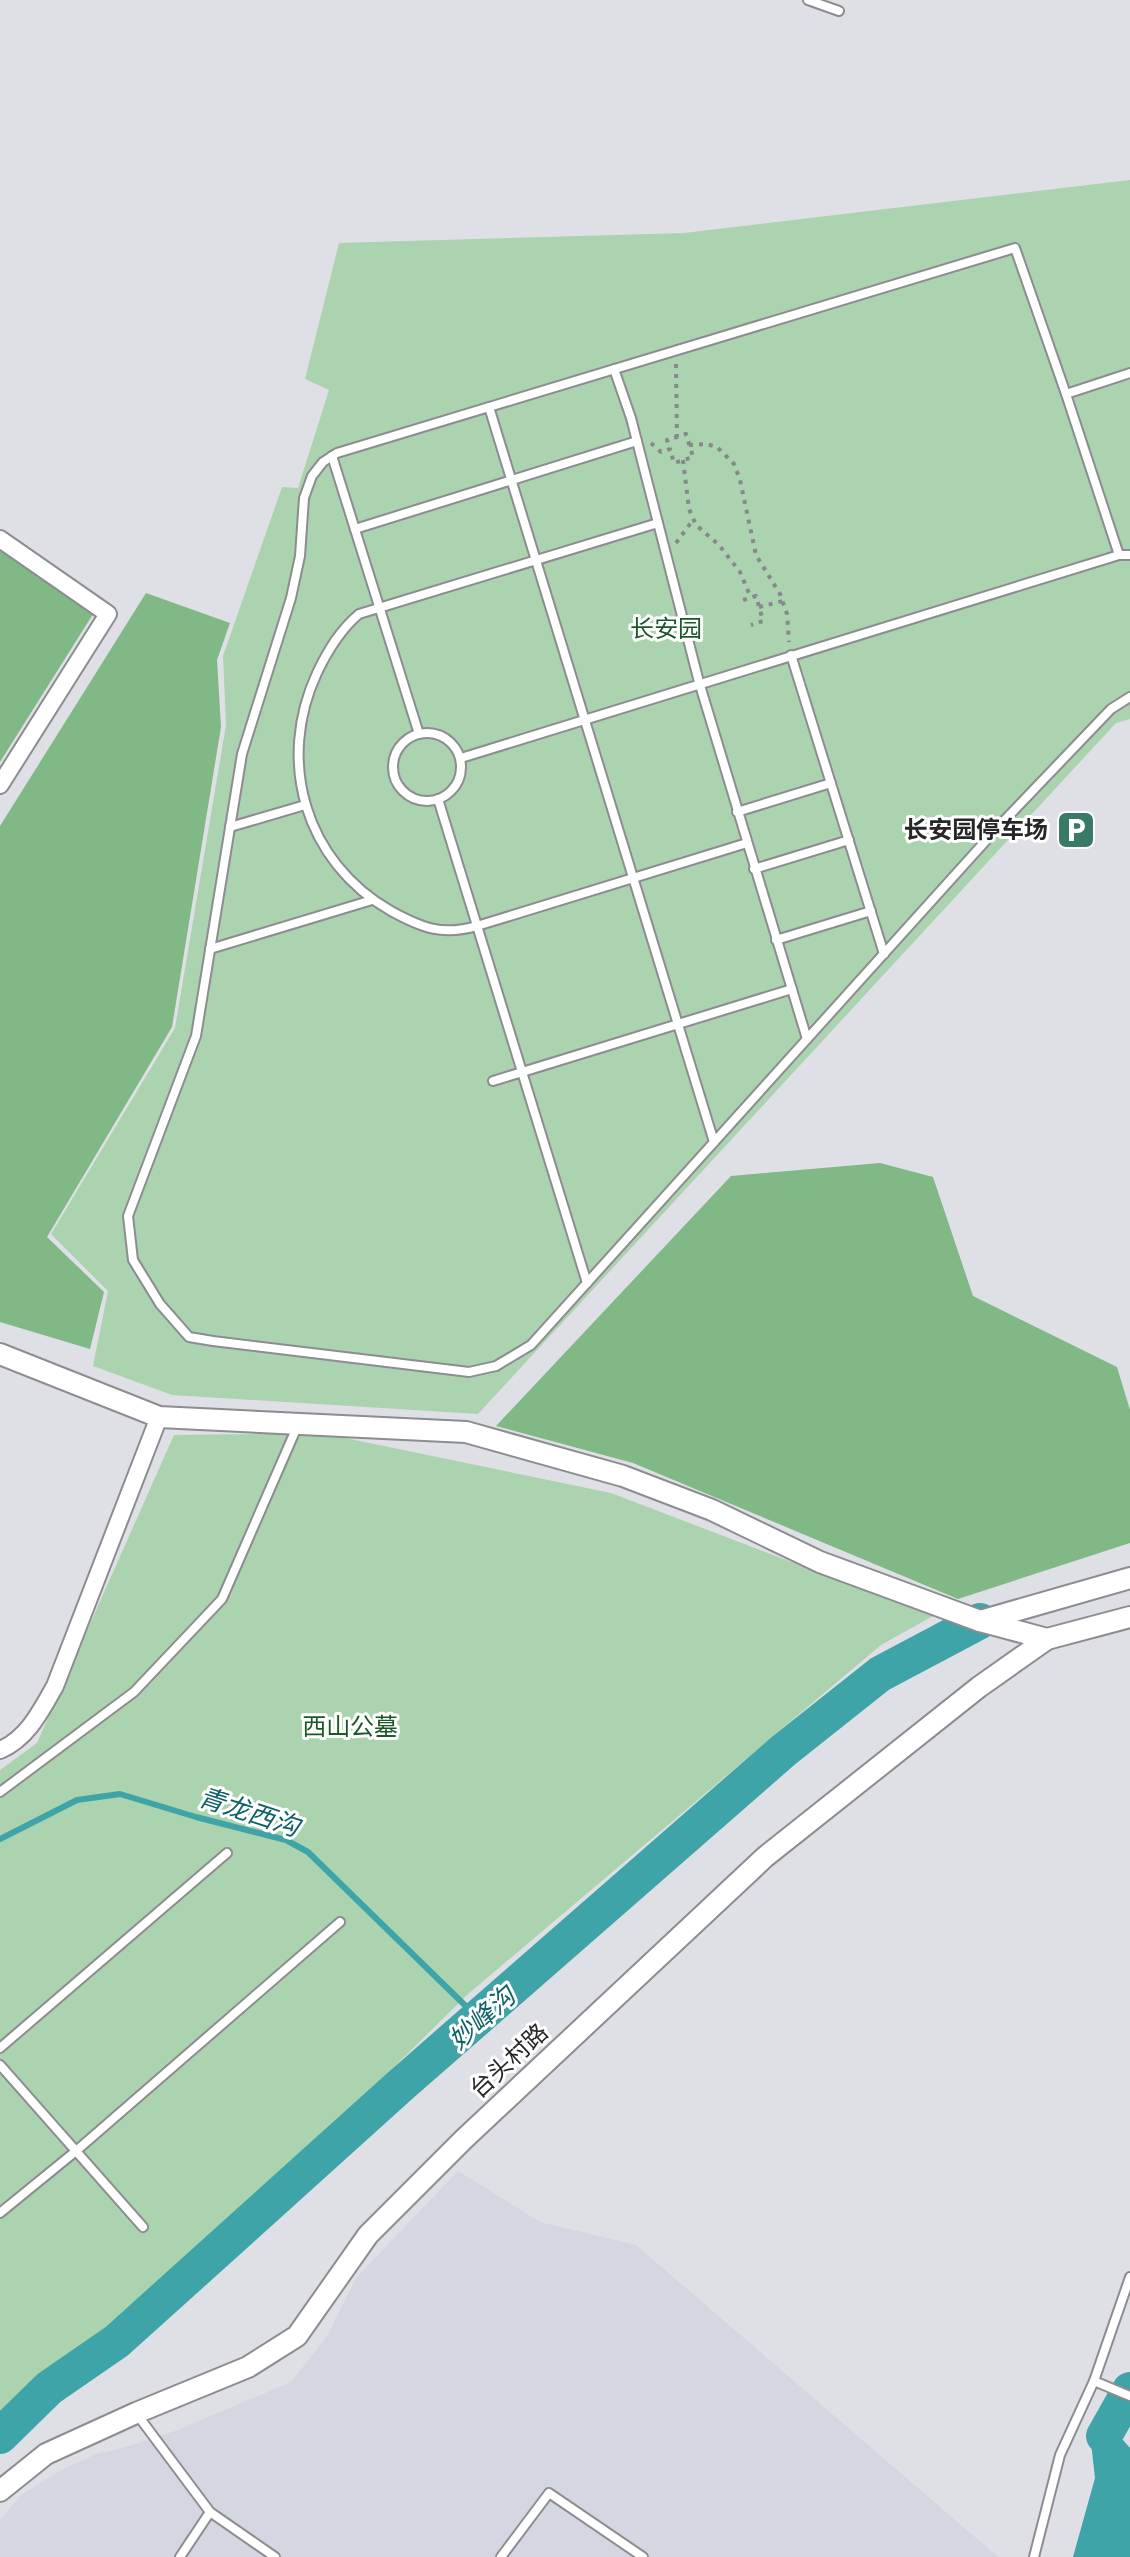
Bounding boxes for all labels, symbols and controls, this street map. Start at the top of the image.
park label: 长安园 [630,613,702,644]
parking icon: 长安园停车场 [1055,809,1097,851]
place label: 长安园停车场 [904,814,1048,845]
park label: 西山公墓 [302,1711,398,1742]
water label: 青龙西沟 [195,1780,307,1844]
water label: 妙峰沟 [442,1977,524,2056]
street label: 台头村路 [463,2017,554,2105]

